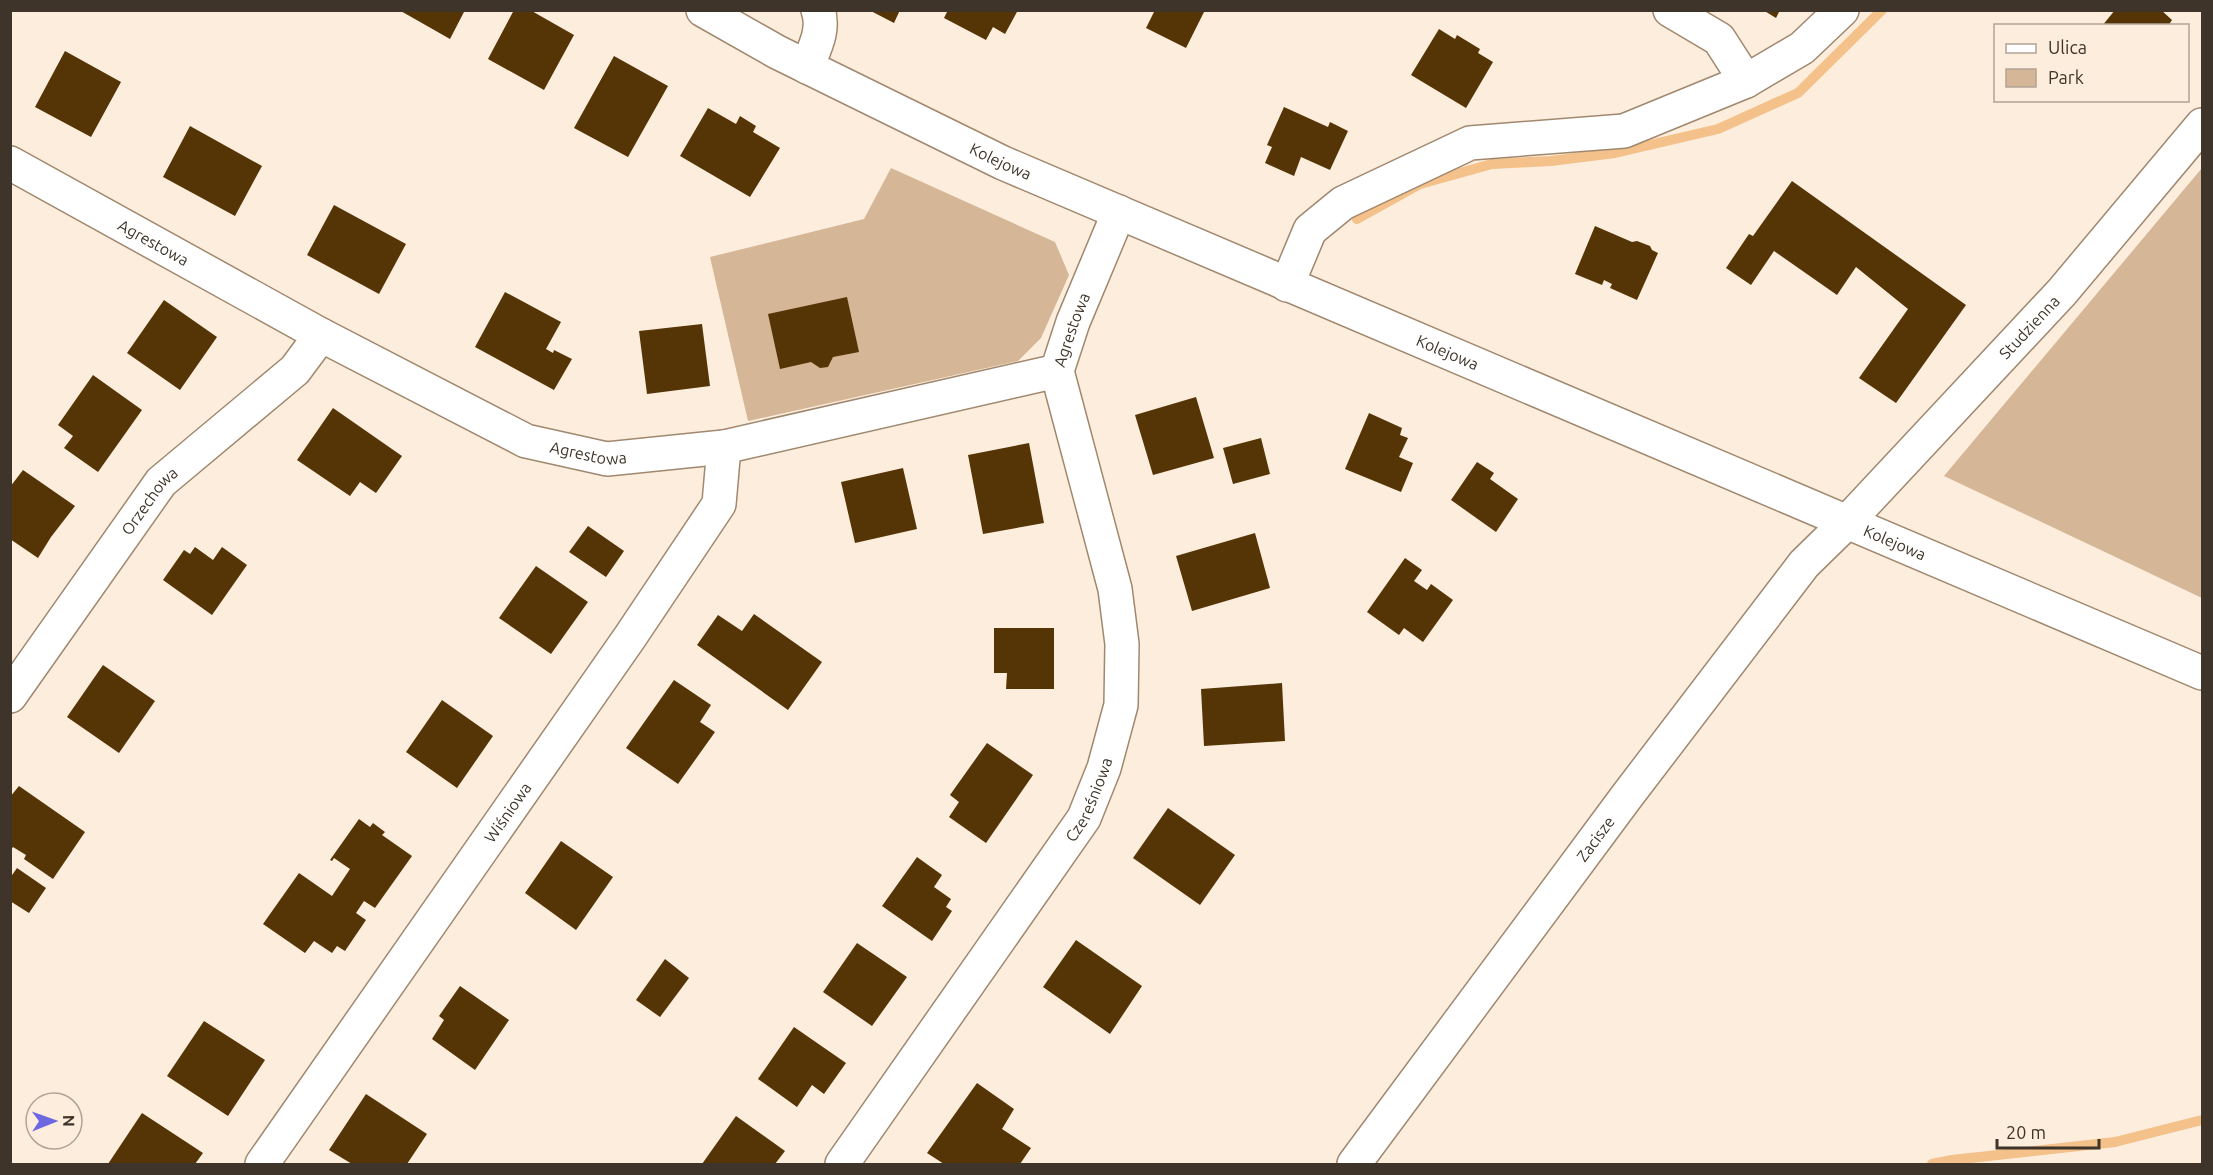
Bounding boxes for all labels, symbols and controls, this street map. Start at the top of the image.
legend [1994,24,2189,102]
text: Ulica [2048,37,2087,57]
text: Park [2048,67,2084,87]
street label: Kolejowa [967,139,1034,183]
street label: Agrestowa [115,216,192,269]
street label: Agrestowa [1050,290,1093,369]
street label: Studzienna [1995,292,2063,362]
street label: Kolejowa [1414,331,1481,373]
street label: Agrestowa [548,438,628,468]
street label: Orzechowa [118,463,181,538]
street label: Kolejowa [1861,521,1929,564]
street label: Czereśniowa [1061,756,1115,845]
street label: Wiśniowa [480,779,535,846]
street label: Zacisze [1573,813,1618,865]
north arrow [24,1091,84,1151]
scale bar [1997,1112,2099,1150]
text: N [60,1115,78,1127]
text: 20 m [2006,1122,2046,1142]

